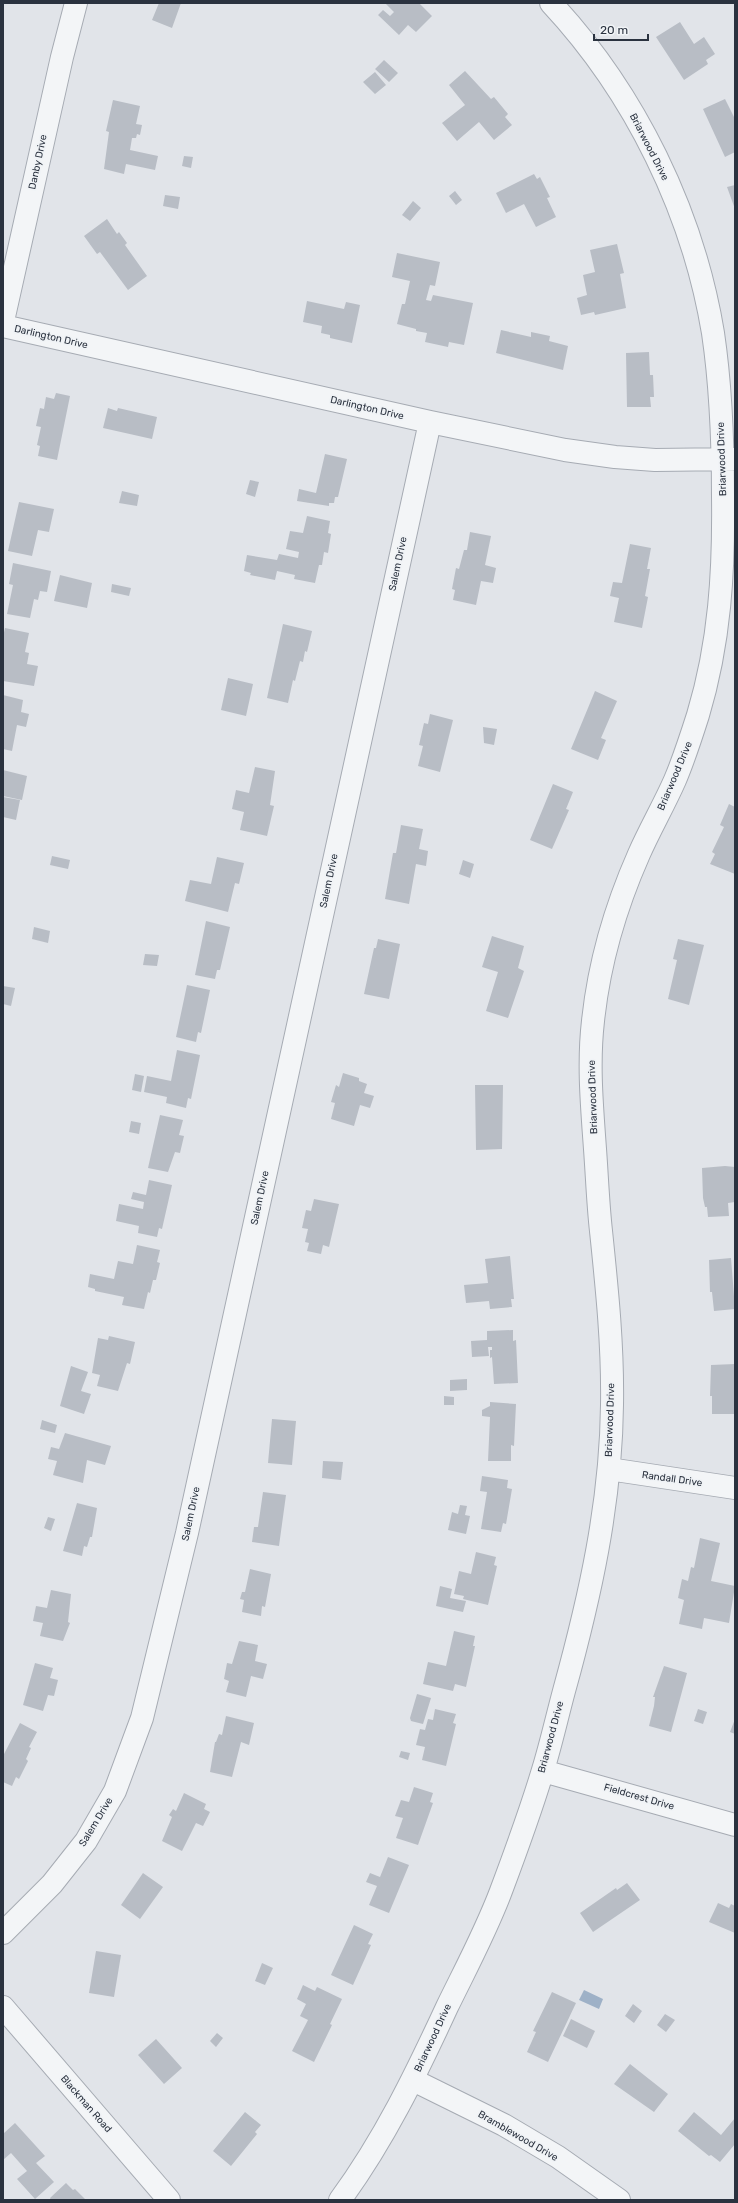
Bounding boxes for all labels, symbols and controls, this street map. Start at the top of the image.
scale bar [594,16,648,42]
text: 20 m [600,23,628,37]
street label: Briarwood Drive [627,111,671,183]
street label: Danby Drive [26,133,50,191]
street label: Darlington Drive [13,323,89,351]
street label: Darlington Drive [329,394,405,422]
street label: Briarwood Drive [715,421,729,496]
street label: Salem Drive [386,535,410,592]
street label: Briarwood Drive [655,739,695,812]
street label: Salem Drive [317,852,341,909]
street label: Briarwood Drive [586,1059,600,1134]
street label: Salem Drive [248,1169,272,1226]
street label: Briarwood Drive [603,1382,617,1457]
street label: Randall Drive [641,1469,703,1489]
street label: Salem Drive [179,1485,203,1542]
street label: Briarwood Drive [536,1699,566,1774]
street label: Fieldcrest Drive [602,1781,676,1813]
street label: Salem Drive [77,1795,116,1849]
street label: Briarwood Drive [412,2002,454,2074]
street label: Blackman Road [58,2073,114,2135]
street label: Bramblewood Drive [476,2108,561,2164]

